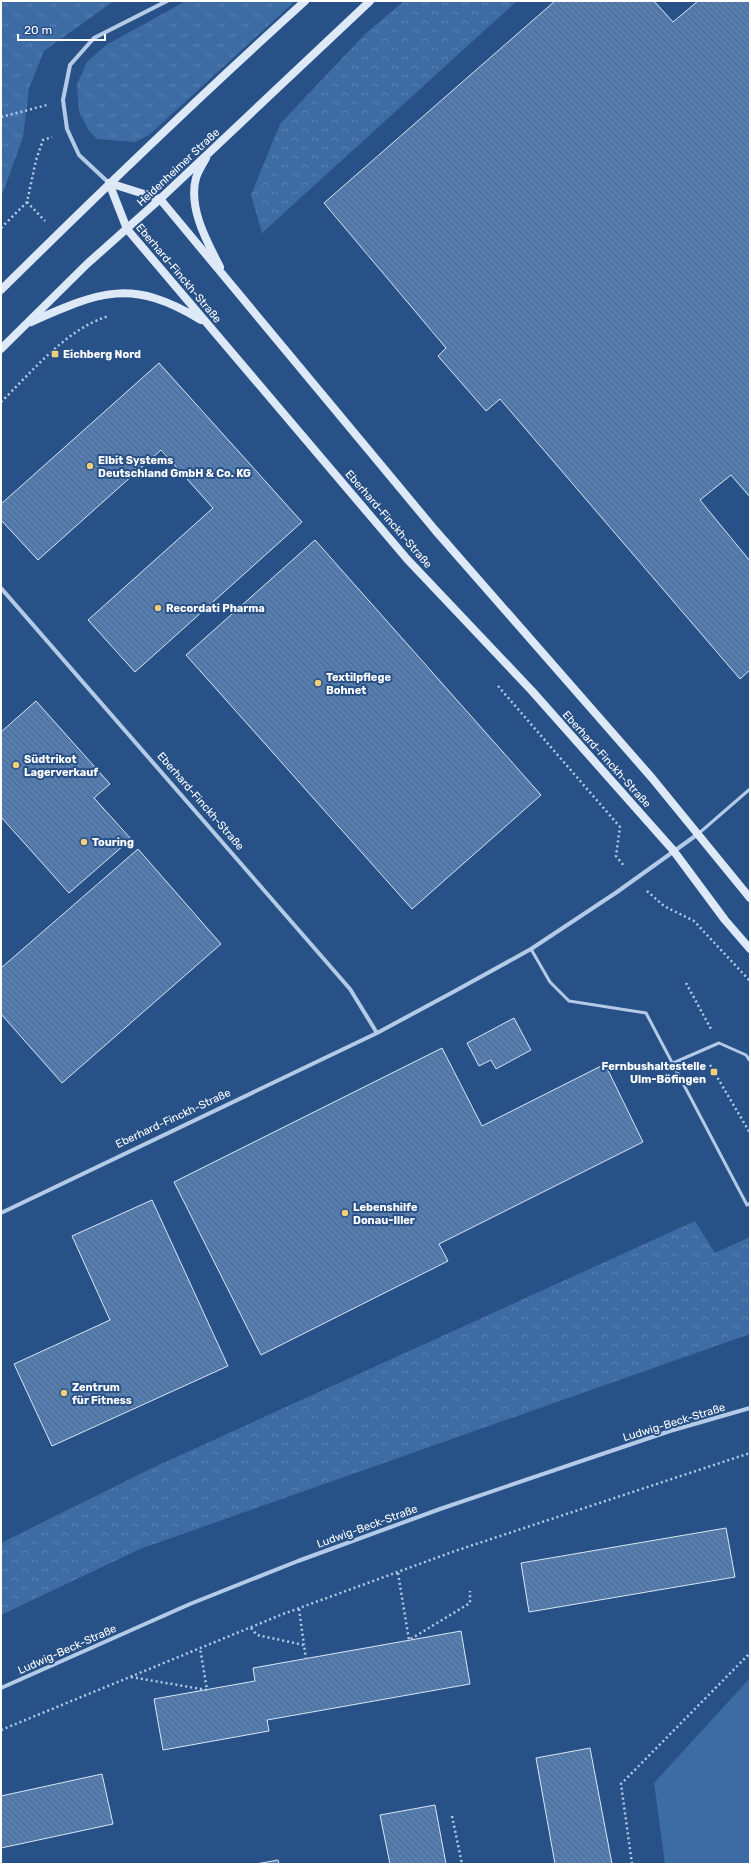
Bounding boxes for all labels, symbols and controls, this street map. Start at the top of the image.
scale bar [18,16,105,42]
text: 20 m [24,23,52,37]
street label: Heidenheimer Straße [134,126,222,209]
street label: Eberhard-Finckh-Straße [133,221,224,326]
place label: Eichberg Nord [63,348,141,361]
marker: Eichberg Nord [50,349,60,359]
place label: Elbit Systems Deutschland GmbH & Co. KG [98,454,251,480]
marker: Elbit Systems Deutschland GmbH & Co. KG [85,461,95,471]
street label: Eberhard-Finckh-Straße [343,468,435,571]
place label: Recordati Pharma [166,602,265,615]
marker: Recordati Pharma [153,603,163,613]
place label: Textilpflege Bohnet [326,671,391,697]
marker: Textilpflege Bohnet [313,678,323,688]
street label: Eberhard-Finckh-Straße [560,708,653,810]
street label: Eberhard-Finckh-Straße [155,750,247,853]
place label: Südtrikot Lagerverkauf [24,753,98,779]
marker: Südtrikot Lagerverkauf [11,760,21,770]
place label: Touring [92,836,134,849]
marker: Touring [79,837,89,847]
place label: Fernbushaltestelle Ulm-Böfingen [602,1060,706,1086]
marker: Fernbushaltestelle Ulm-Böfingen [709,1067,719,1077]
street label: Eberhard-Finckh-Straße [114,1086,233,1151]
place label: Lebenshilfe Donau-Iller [353,1201,418,1227]
marker: Lebenshilfe Donau-Iller [340,1208,350,1218]
place label: Zentrum für Fitness [72,1381,132,1407]
marker: Zentrum für Fitness [59,1388,69,1398]
street label: Ludwig-Beck-Straße [621,1401,727,1444]
street label: Ludwig-Beck-Straße [315,1502,419,1551]
street label: Ludwig-Beck-Straße [16,1622,118,1677]

